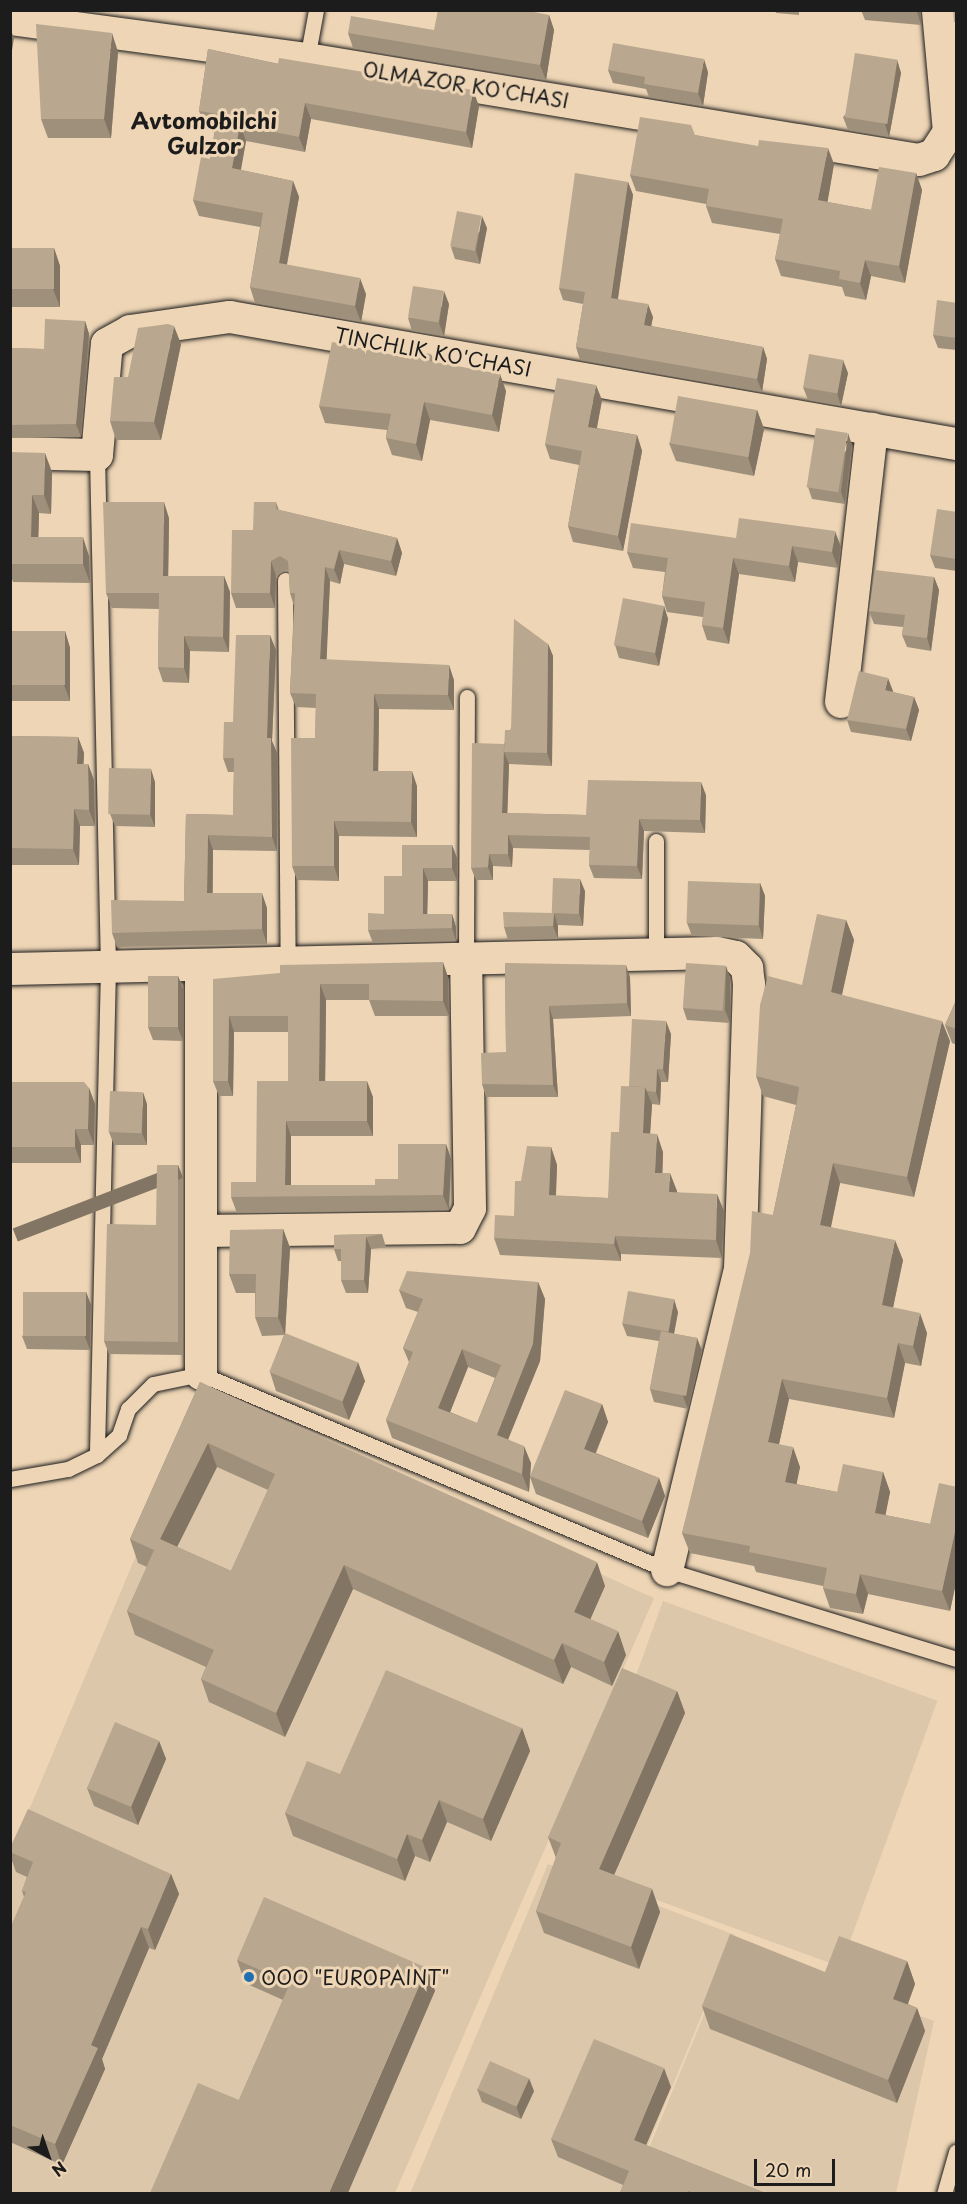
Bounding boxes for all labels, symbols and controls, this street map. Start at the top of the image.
street label: OLMAZOR KO'CHASI [361,57,571,113]
district label: Avtomobilchi Gulzor [131,106,277,158]
street label: TINCHLIK KO'CHASI [332,323,534,381]
place label: OOO "EUROPAINT" [261,1965,451,1989]
marker: OOO "EUROPAINT" [242,1970,256,1984]
north arrow [18,2126,78,2186]
scale bar [757,2147,838,2185]
text: 20 m [765,2156,811,2183]
text: N [47,2157,72,2183]

